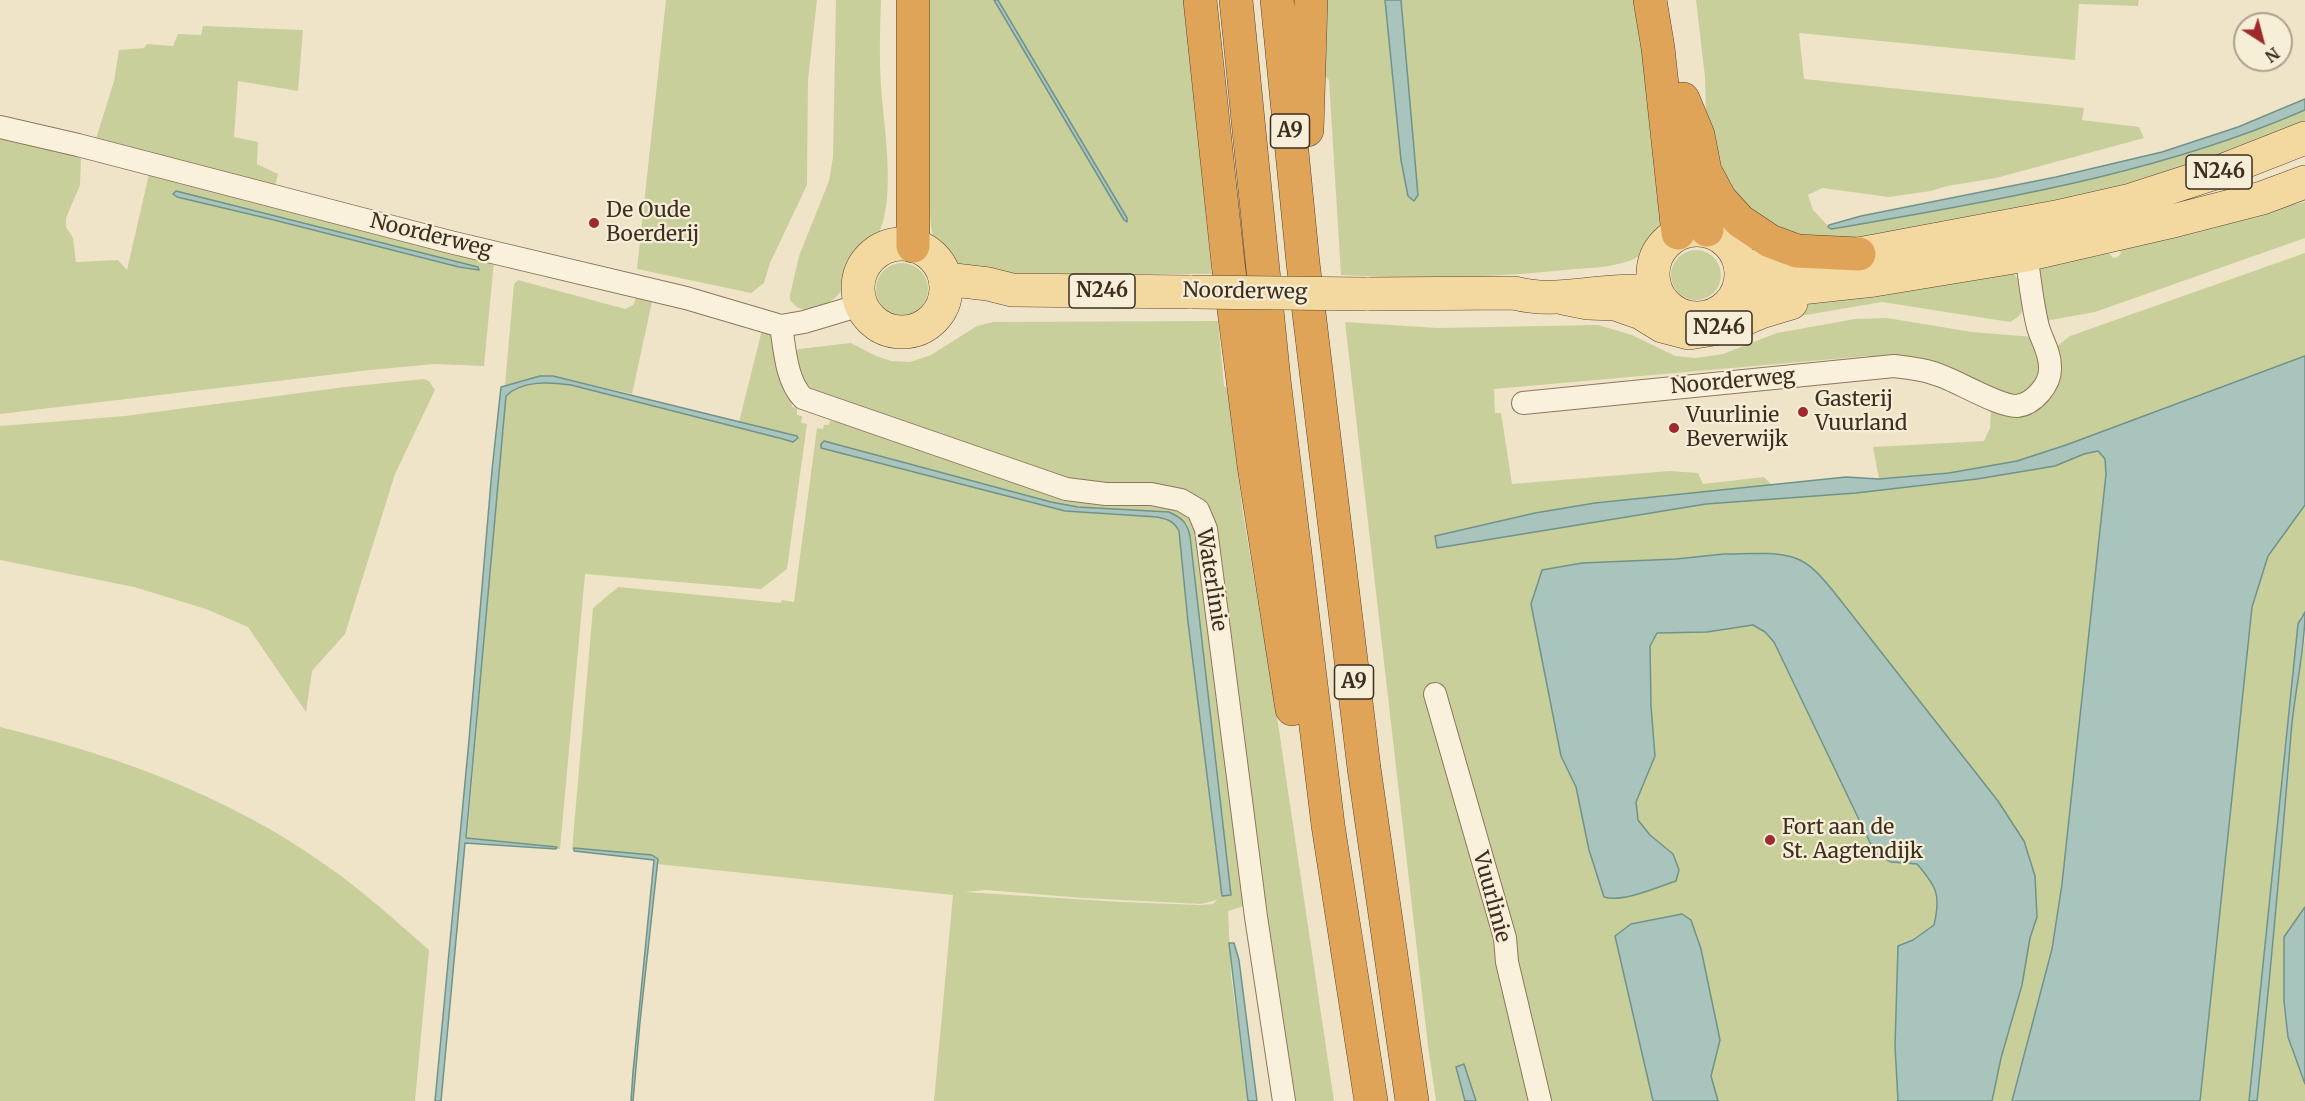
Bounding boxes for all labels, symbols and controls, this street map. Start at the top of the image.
north arrow [2233,12,2293,72]
text: N [2261,43,2283,67]
road number: A9 [1270,114,1310,148]
road number: N246 [2186,155,2252,189]
place label: De Oude Boerderij [606,198,699,248]
street label: Noorderweg [367,209,495,263]
marker: De Oude Boerderij [587,216,601,230]
road number: N246 [1069,274,1135,308]
street label: Noorderweg [1182,278,1308,306]
road number: N246 [1686,311,1752,345]
street label: Noorderweg [1670,364,1796,400]
place label: Gasterij Vuurland [1815,387,1908,437]
place label: Vuurlinie Beverwijk [1686,403,1788,453]
marker: Gasterij Vuurland [1796,405,1810,419]
marker: Vuurlinie Beverwijk [1667,421,1681,435]
street label: Waterlinie [1190,527,1232,633]
road number: A9 [1334,665,1374,699]
place label: Fort aan de St. Aagtendijk [1782,815,1923,865]
marker: Fort aan de St. Aagtendijk [1763,833,1777,847]
street label: Vuurlinie [1467,849,1515,945]

